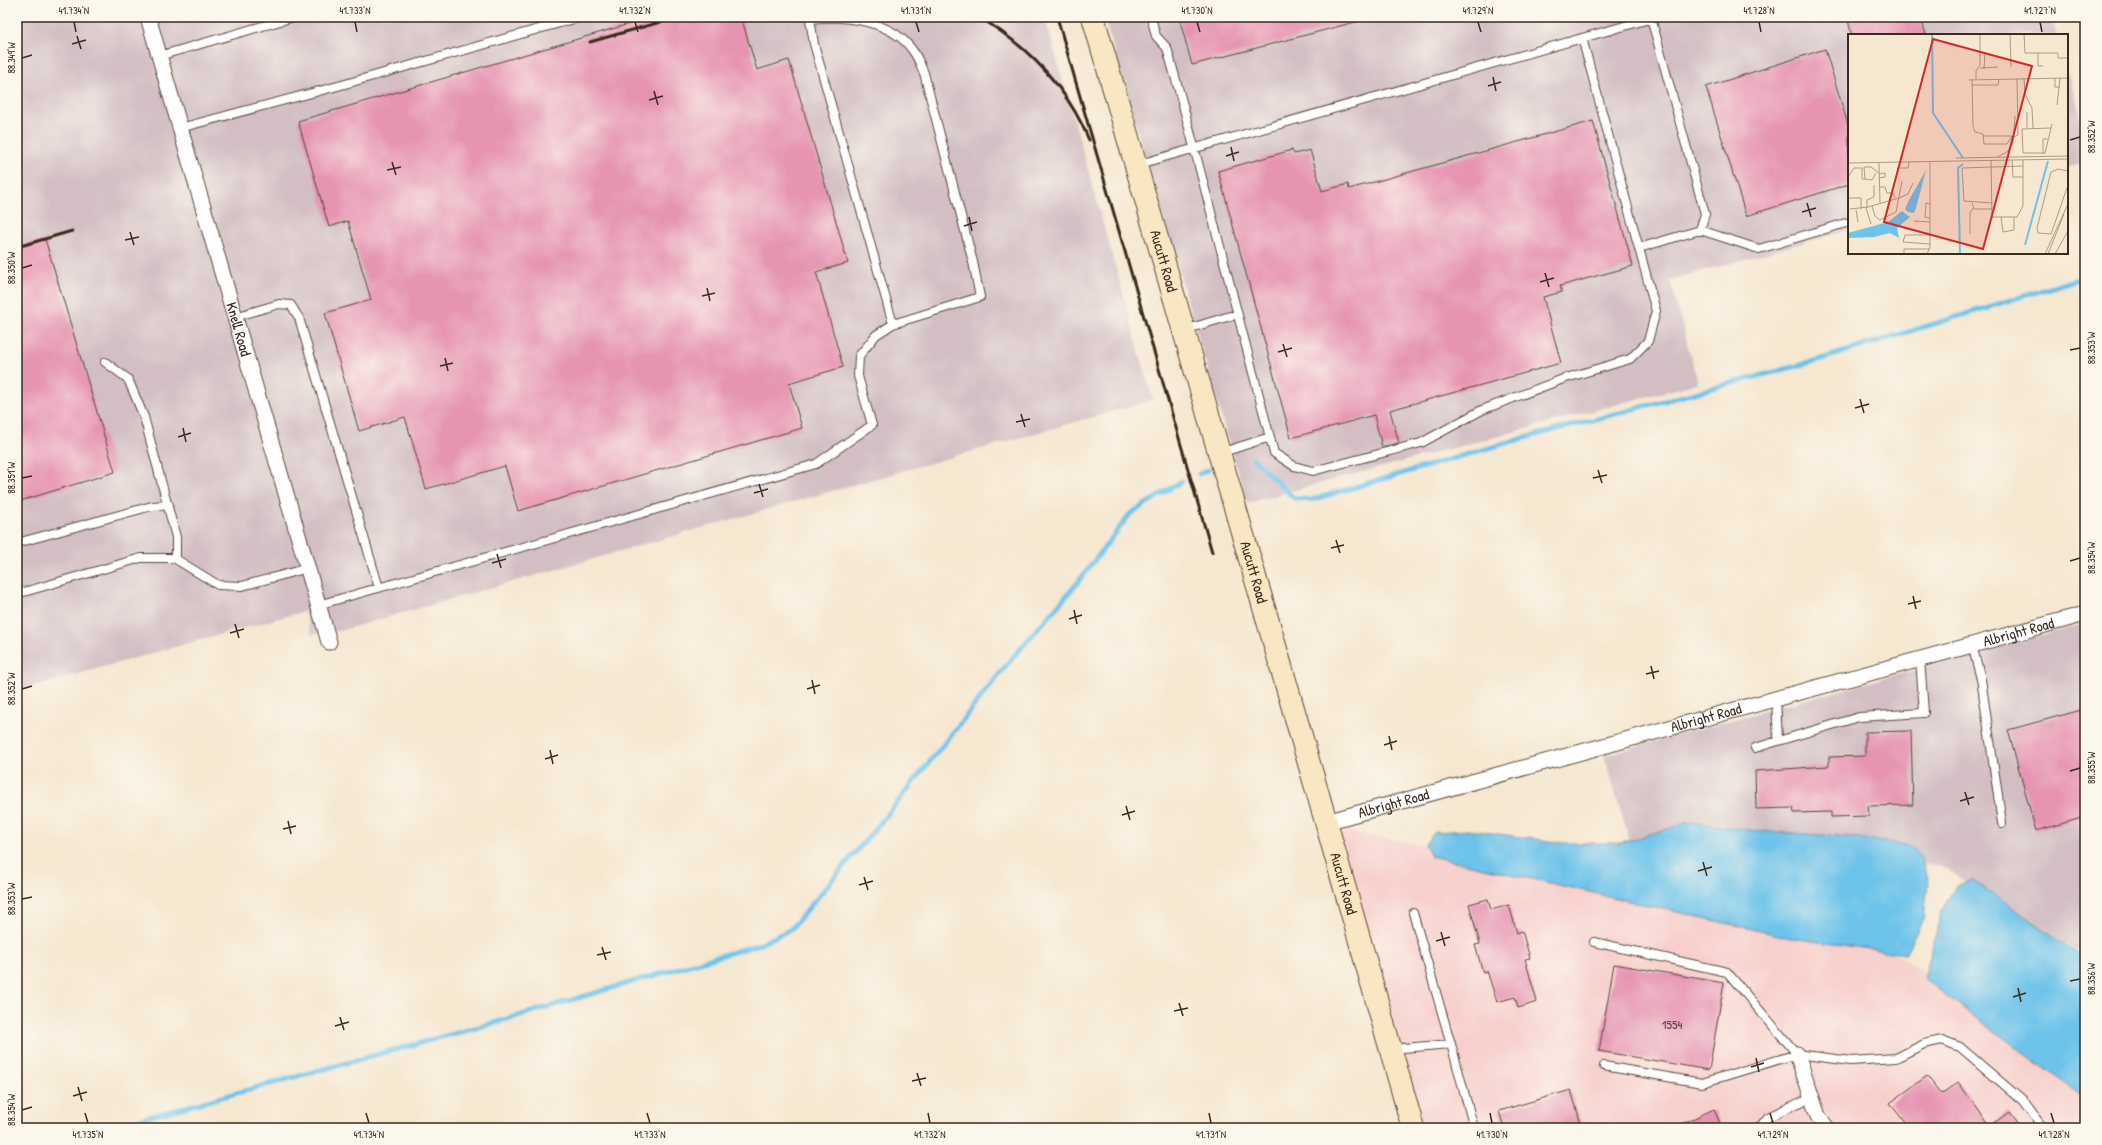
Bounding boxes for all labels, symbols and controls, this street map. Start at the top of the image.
text: 41.734°N [59,4,89,17]
text: 41.733°N [339,4,371,17]
text: 41.732°N [619,4,651,17]
text: 41.731°N [901,4,931,17]
text: 41.730°N [1181,4,1213,17]
text: 41.729°N [1463,4,1493,17]
text: 41.728°N [1743,4,1775,17]
text: 41.727°N [2024,4,2056,17]
inset map [1848,34,2068,254]
text: 88.349°W [5,42,18,74]
text: 88.352°W [2085,120,2098,153]
street label: Aucutt Road [1145,227,1183,294]
text: 88.350°W [5,251,18,284]
street label: Knell Road [221,300,257,359]
text: 88.353°W [2085,331,2098,364]
text: 88.351°W [5,461,18,494]
street label: Aucutt Road [1235,539,1273,606]
text: 88.354°W [2085,541,2098,574]
street label: Albright Road [1980,612,2056,652]
text: 88.352°W [5,672,18,705]
street label: Albright Road [1668,698,1744,737]
text: 88.355°W [2085,751,2098,784]
street label: Albright Road [1355,783,1431,823]
street label: Aucutt Road [1325,850,1363,917]
text: 88.353°W [5,882,18,915]
text: 88.356°W [2085,962,2098,995]
house number: 1554 [1662,1015,1682,1033]
text: 88.354°W [5,1093,18,1126]
text: 41.735°N [73,1128,103,1141]
text: 41.734°N [354,1128,384,1141]
text: 41.733°N [634,1128,666,1141]
text: 41.732°N [914,1128,946,1141]
text: 41.731°N [1196,1128,1226,1141]
text: 41.730°N [1476,1128,1508,1141]
text: 41.729°N [1758,1128,1788,1141]
text: 41.728°N [2038,1128,2070,1141]

